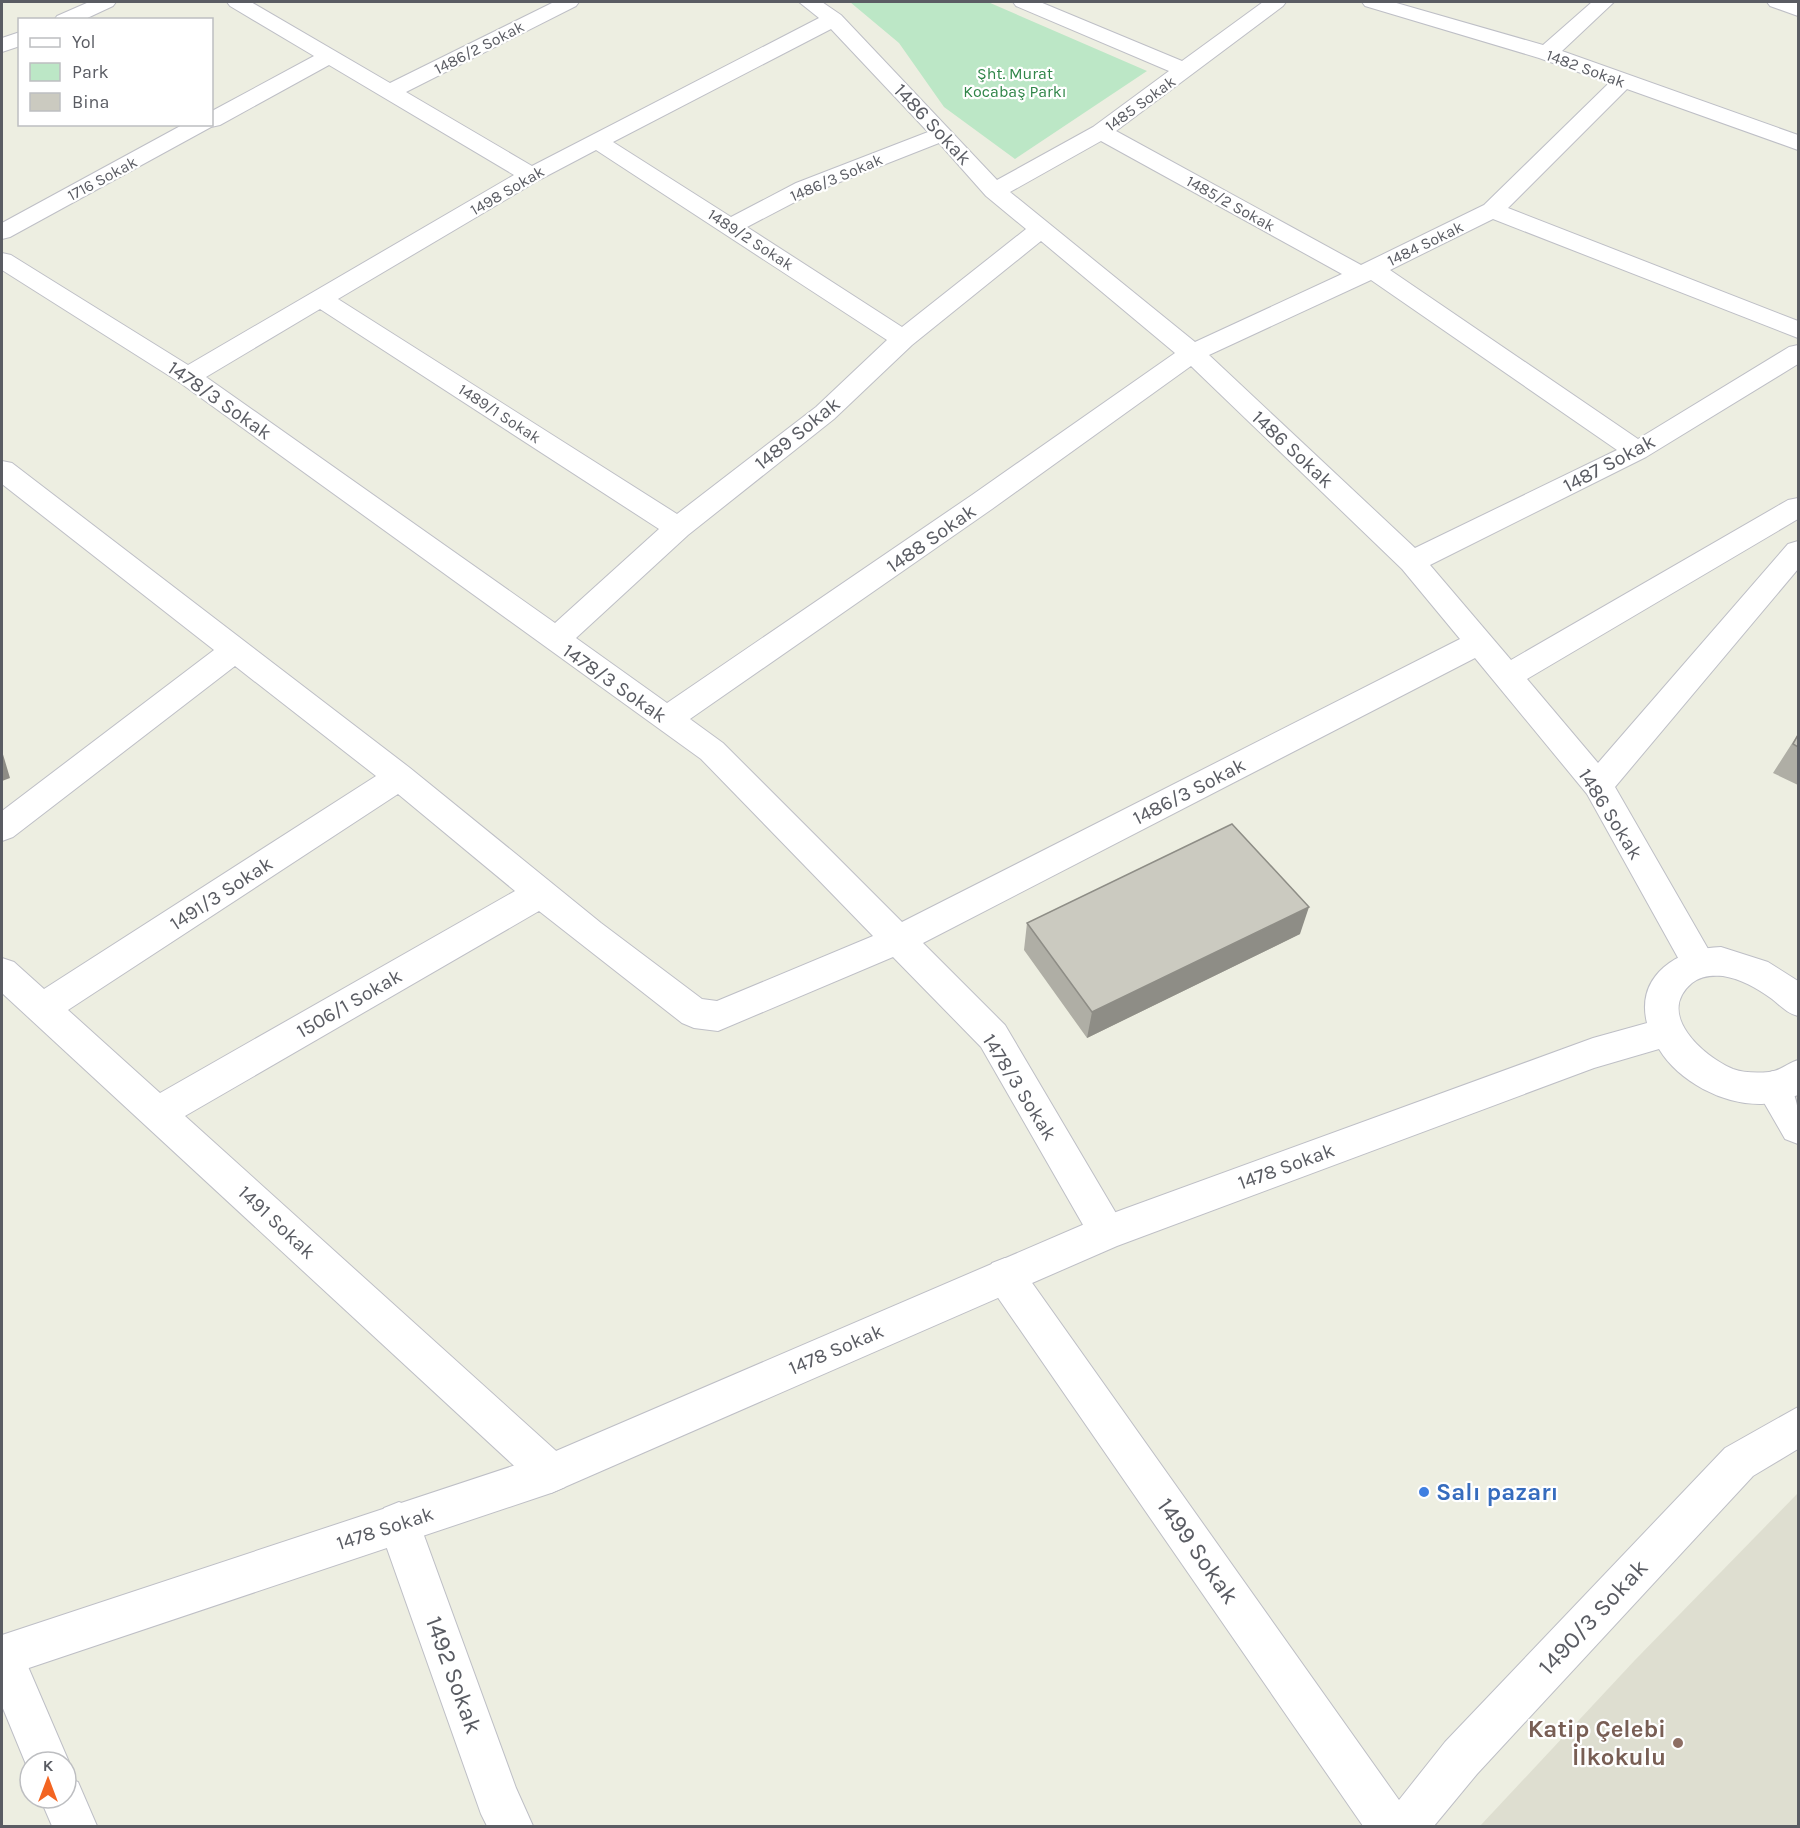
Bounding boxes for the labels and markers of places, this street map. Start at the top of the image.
place label: Salı pazarı [1436,1478,1559,1506]
marker: Salı pazarı [1417,1485,1431,1499]
place label: Katip Çelebi İlkokulu [1528,1715,1666,1771]
marker: Katip Çelebi İlkokulu [1671,1736,1685,1750]

